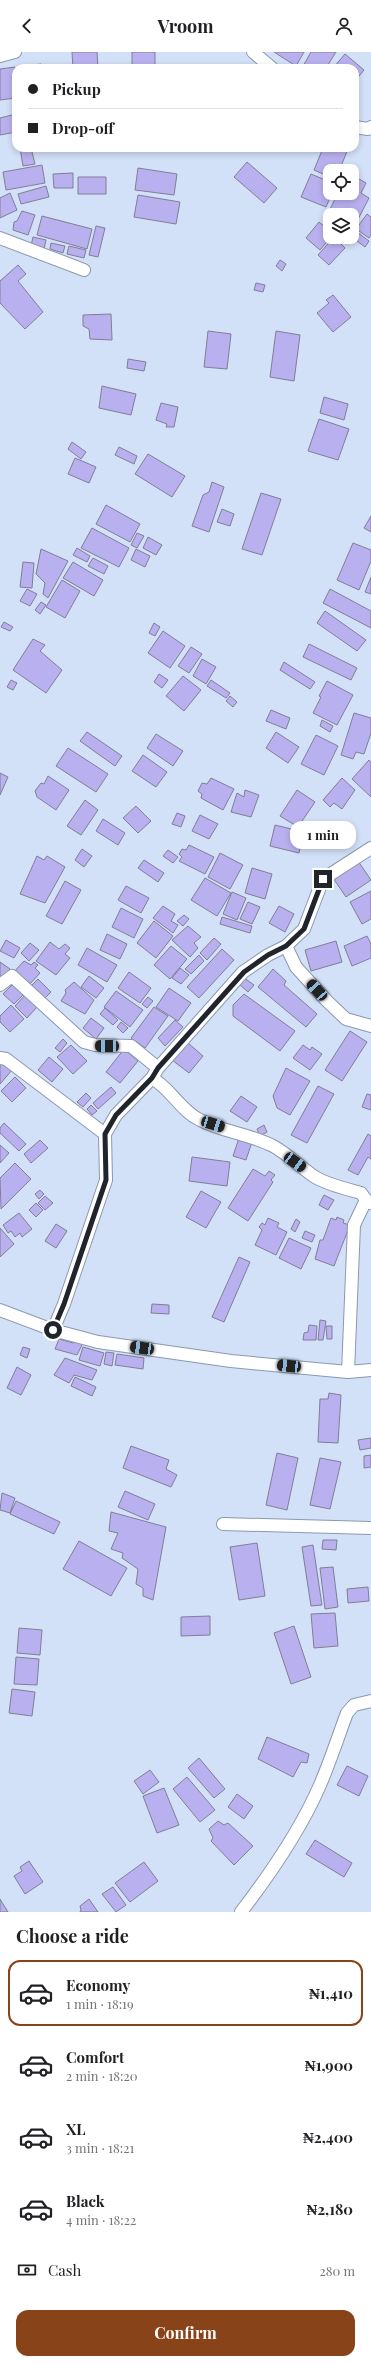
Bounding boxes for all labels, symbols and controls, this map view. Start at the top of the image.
text: Vroom [157,14,214,38]
icon: back [16,15,38,37]
icon: person [333,15,355,37]
text: Pickup [52,79,101,99]
text: Drop-off [52,118,114,138]
map controls [323,164,359,244]
button: locate [323,164,359,200]
button: layers [323,208,359,244]
callout: 1 min [290,821,356,849]
text: 1 min [307,826,339,843]
route end [314,870,332,888]
car [305,977,329,1003]
car [95,1040,119,1052]
car [200,1115,226,1133]
car [282,1150,308,1174]
route start [44,1321,62,1339]
car [129,1340,155,1356]
car [276,1359,302,1373]
text: Choose a ride [16,1924,129,1948]
icon: car [18,1975,54,2011]
text: Economy [66,1975,130,1995]
text: ₦1,410 [309,1983,353,2003]
text: 1 min · 18:19 [66,1995,134,2012]
icon: car [18,2047,54,2083]
text: Comfort [66,2047,124,2067]
text: ₦1,900 [305,2055,353,2075]
text: 2 min · 18:20 [66,2067,138,2084]
icon: car [18,2119,54,2155]
text: XL [66,2119,86,2139]
text: ₦2,400 [303,2127,353,2147]
text: 3 min · 18:21 [66,2139,134,2156]
icon: car [18,2191,54,2227]
text: Black [66,2191,105,2211]
text: ₦2,180 [306,2199,353,2219]
text: 4 min · 18:22 [66,2211,136,2228]
icon: cash [16,2259,38,2281]
text: Cash [48,2260,81,2280]
text: 280 m [319,2262,355,2279]
button: Confirm [16,2310,355,2356]

